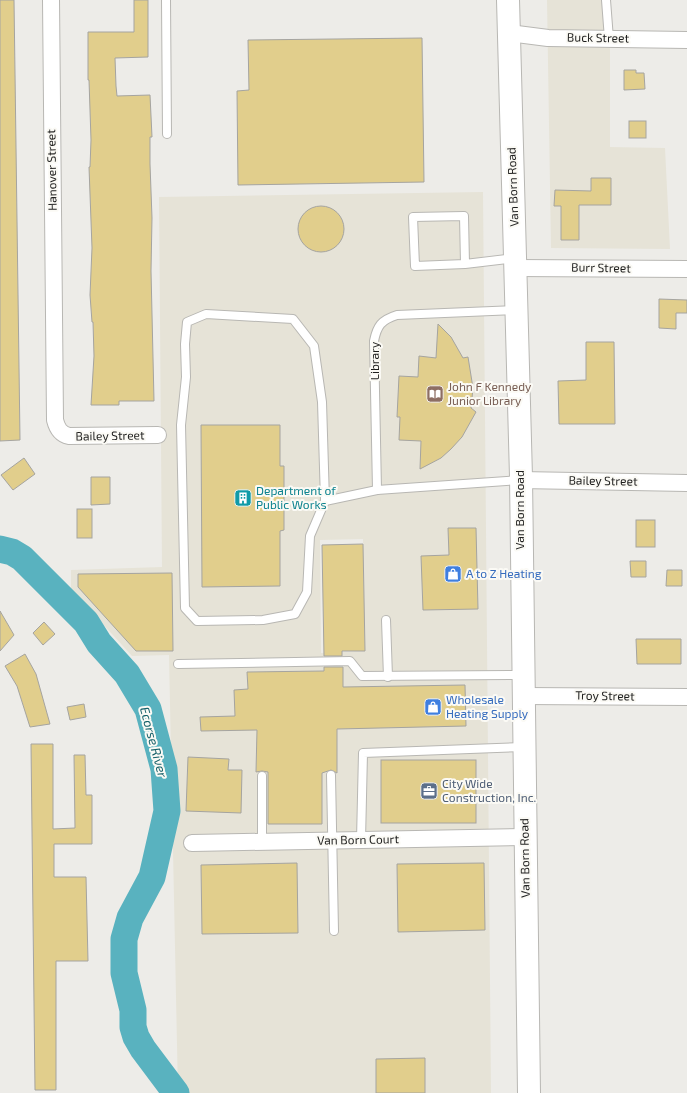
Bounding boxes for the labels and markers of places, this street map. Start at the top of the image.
place label: John F Kennedy Junior Library [448,379,532,407]
library icon: John F Kennedy Junior Library [425,384,445,404]
place label: Department of Public Works [256,483,336,511]
building icon: Department of Public Works [233,488,253,508]
shop icon: A to Z Heating [443,564,463,584]
place label: A to Z Heating [466,566,542,580]
place label: Wholesale Heating Supply [446,692,529,720]
shop icon: Wholesale Heating Supply [423,697,443,717]
place label: City Wide Construction, Inc. [442,776,536,804]
office icon: City Wide Construction, Inc. [419,781,439,801]

